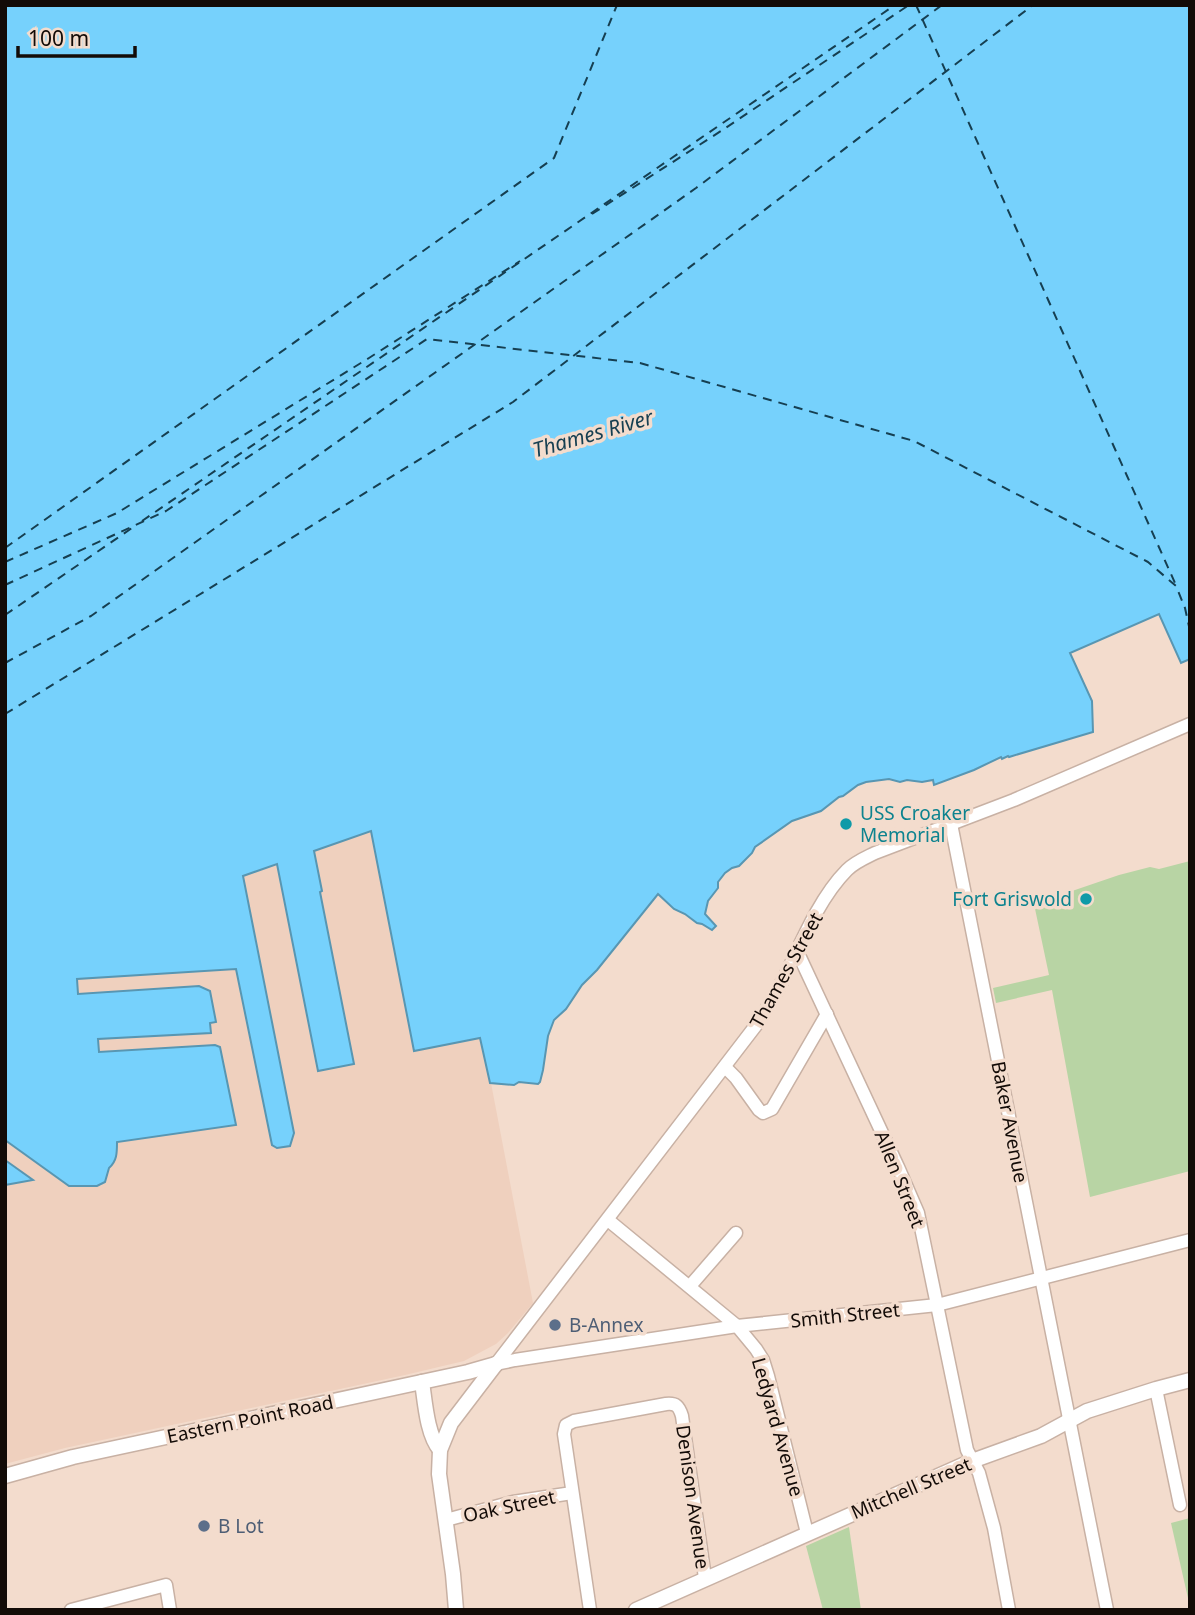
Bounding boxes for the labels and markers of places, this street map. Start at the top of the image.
place label: USS Croaker Memorial [860,800,970,848]
marker: USS Croaker Memorial [838,816,854,832]
place label: Fort Griswold [952,886,1072,912]
marker: Fort Griswold [1078,891,1094,907]
place label: B-Annex [569,1312,643,1338]
marker: B-Annex [547,1317,563,1333]
place label: B Lot [218,1513,264,1539]
marker: B Lot [196,1518,212,1534]

